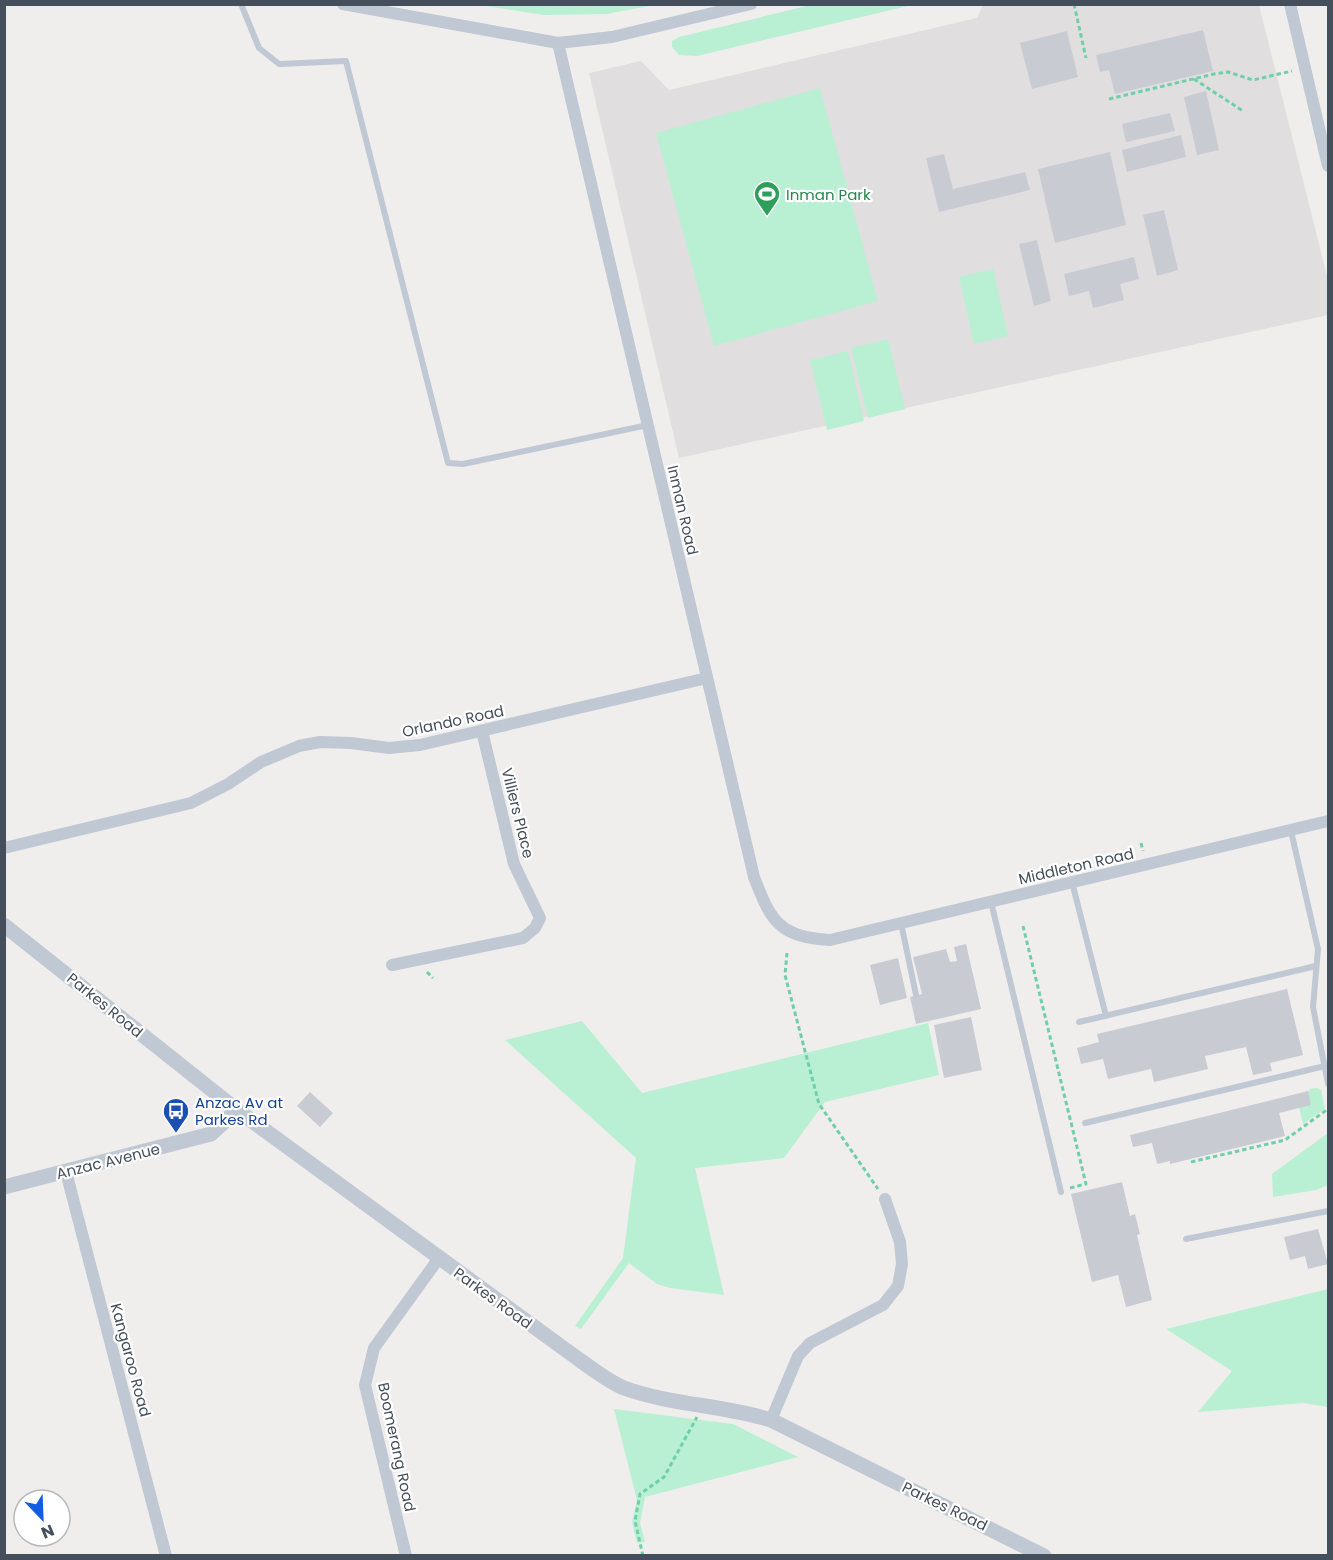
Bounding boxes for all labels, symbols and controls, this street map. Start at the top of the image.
sports icon: Inman Park [752,179,782,217]
place label: Inman Park [786,184,871,205]
street label: Inman Road [662,463,704,557]
street label: Orlando Road [400,700,506,742]
street label: Villiers Place [497,766,539,860]
street label: Middleton Road [1016,843,1136,889]
street label: Parkes Road [63,968,147,1042]
place label: Anzac Av at Parkes Rd [195,1092,283,1130]
bus stop icon: Anzac Av at Parkes Rd [161,1096,191,1134]
street label: Anzac Avenue [54,1138,162,1184]
street label: Parkes Road [449,1262,537,1334]
street label: Kangaroo Road [106,1301,156,1419]
street label: Boomerang Road [373,1380,421,1514]
street label: Parkes Road [899,1476,991,1536]
north arrow [12,1488,72,1548]
text: N [38,1518,58,1544]

